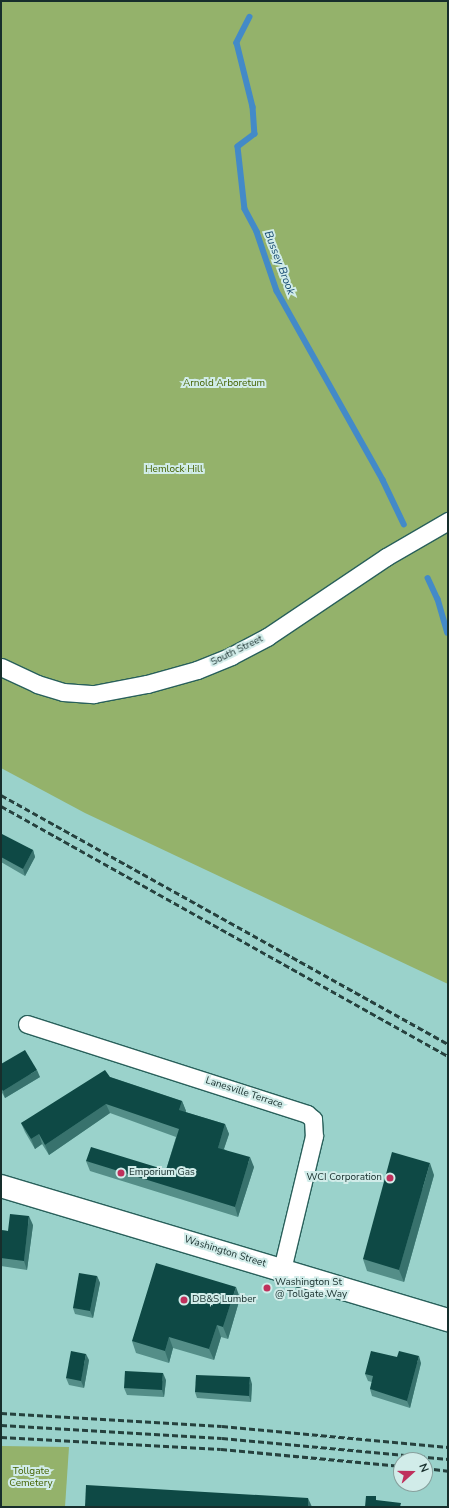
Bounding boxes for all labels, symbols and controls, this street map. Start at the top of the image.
water label: Bussey Brook [261,229,297,297]
park label: Arnold Arboretum [183,378,265,390]
park label: Hemlock Hill [145,464,203,476]
street label: South Street [209,633,265,669]
street label: Lanesville Terrace [204,1075,284,1111]
place label: Emporium Gas [129,1167,195,1179]
marker: Emporium Gas [116,1168,126,1178]
place label: WCI Corporation [306,1172,382,1184]
marker: WCI Corporation [385,1173,395,1183]
street label: Washington Street [183,1234,267,1270]
place label: Washington St @ Tollgate Way [275,1276,347,1300]
marker: Washington St @ Tollgate Way [262,1283,272,1293]
place label: DB&S Lumber [192,1294,256,1306]
marker: DB&S Lumber [179,1295,189,1305]
north arrow [393,1452,433,1492]
text: N [415,1461,432,1474]
park label: Tollgate Cemetery [9,1465,53,1488]

